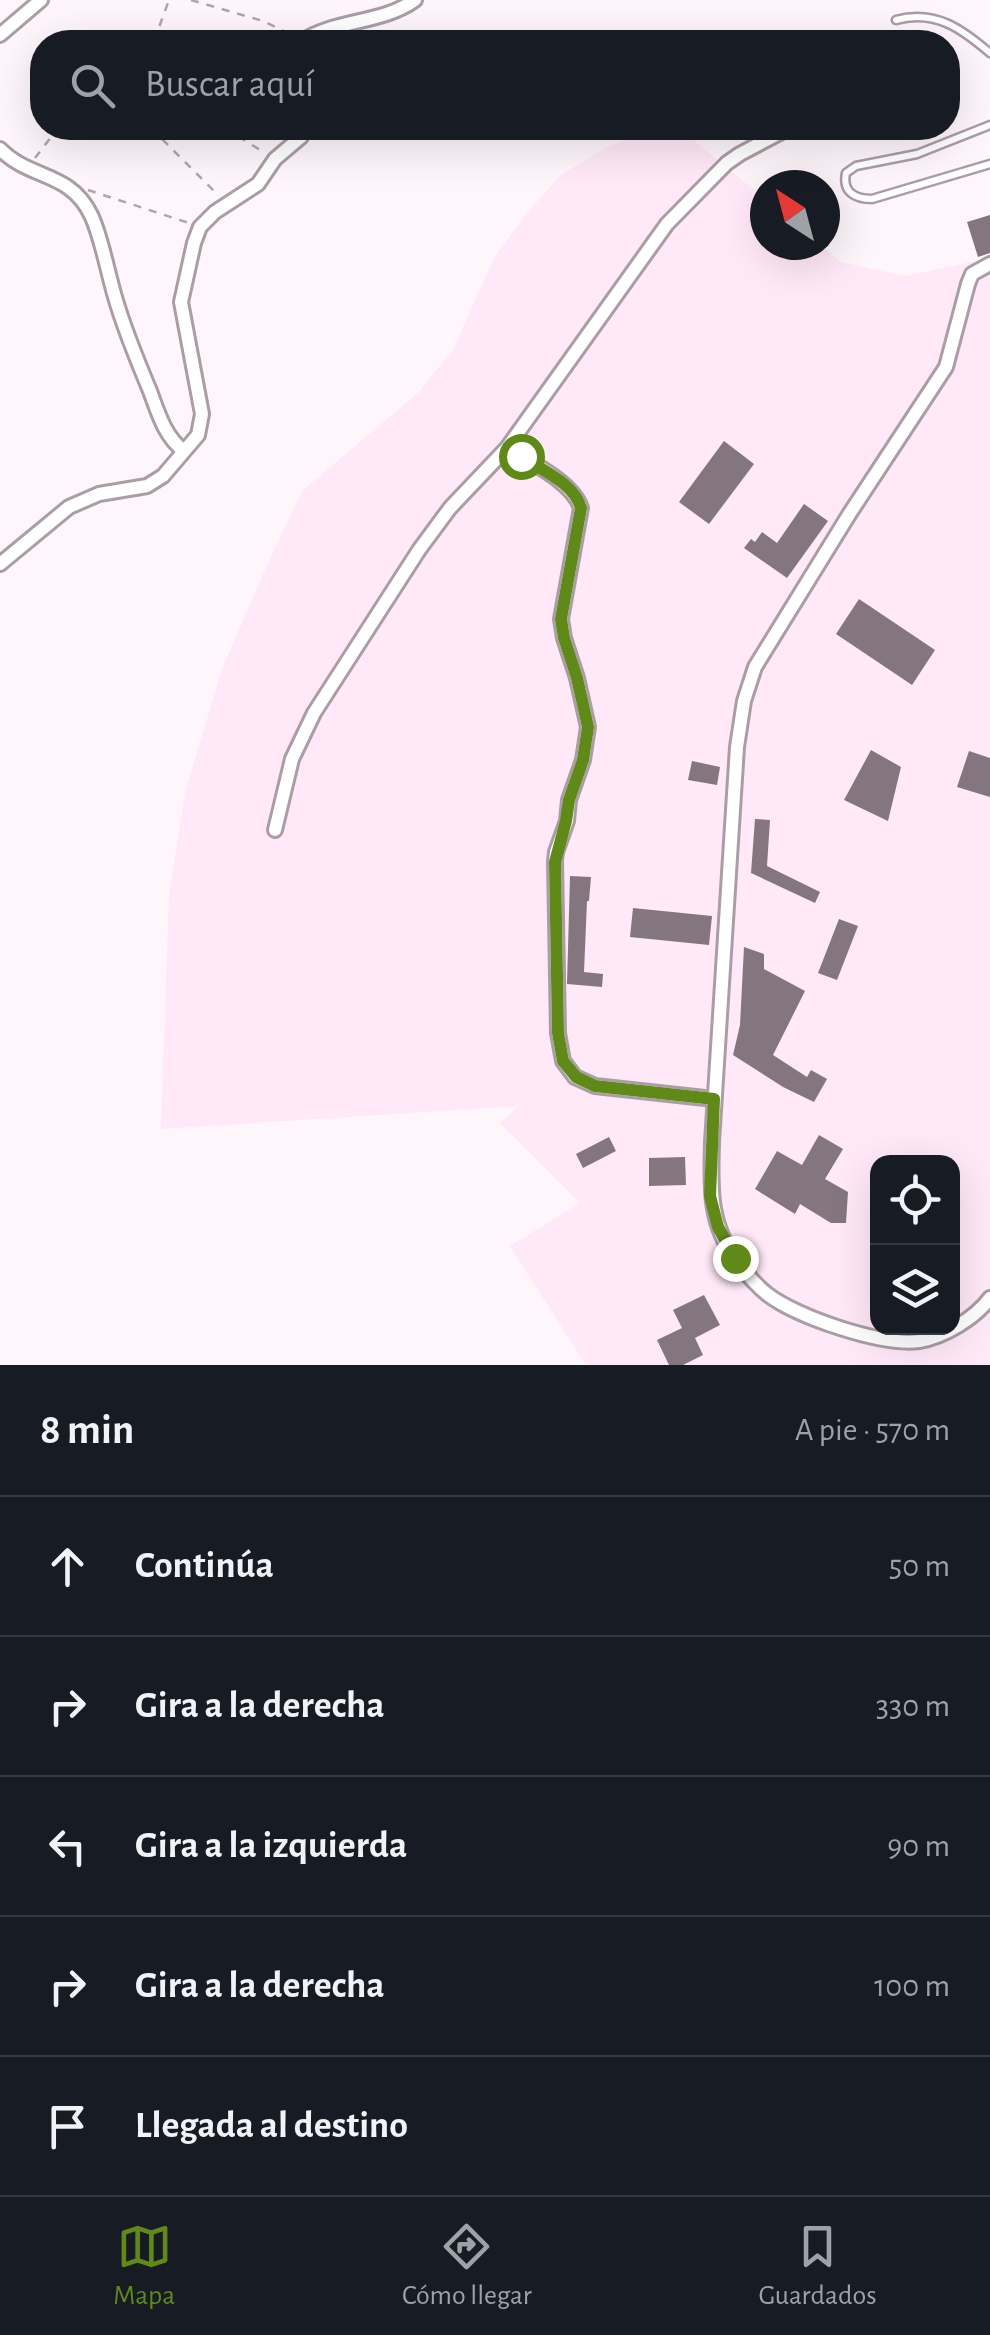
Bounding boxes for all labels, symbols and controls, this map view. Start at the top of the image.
search box [30,30,960,140]
icon: search [65,58,120,113]
text: Buscar aquí [145,66,314,104]
north arrow [750,170,840,260]
route start [499,434,545,480]
map controls [870,1155,960,1335]
button: locate [870,1155,960,1245]
route end [713,1236,759,1282]
button: layers [870,1245,960,1335]
text: 8 min [40,1409,134,1451]
text: A pie · 570 m [795,1414,950,1446]
icon: ahead [40,1539,95,1594]
text: Continúa [135,1547,274,1585]
text: 50 m [889,1550,950,1582]
icon: right [40,1679,95,1734]
text: Gira a la derecha [135,1687,385,1725]
text: 330 m [876,1690,950,1722]
icon: left [40,1819,95,1874]
text: Gira a la izquierda [135,1827,407,1865]
text: 90 m [887,1830,950,1862]
icon: right [40,1959,95,2014]
text: Gira a la derecha [135,1967,385,2005]
text: 100 m [874,1970,950,2002]
icon: arrive [40,2099,95,2154]
text: Llegada al destino [135,2107,408,2145]
tab: Mapa [113,2219,175,2313]
tab: Cómo llegar [402,2219,532,2313]
tab: Guardados [758,2219,877,2313]

